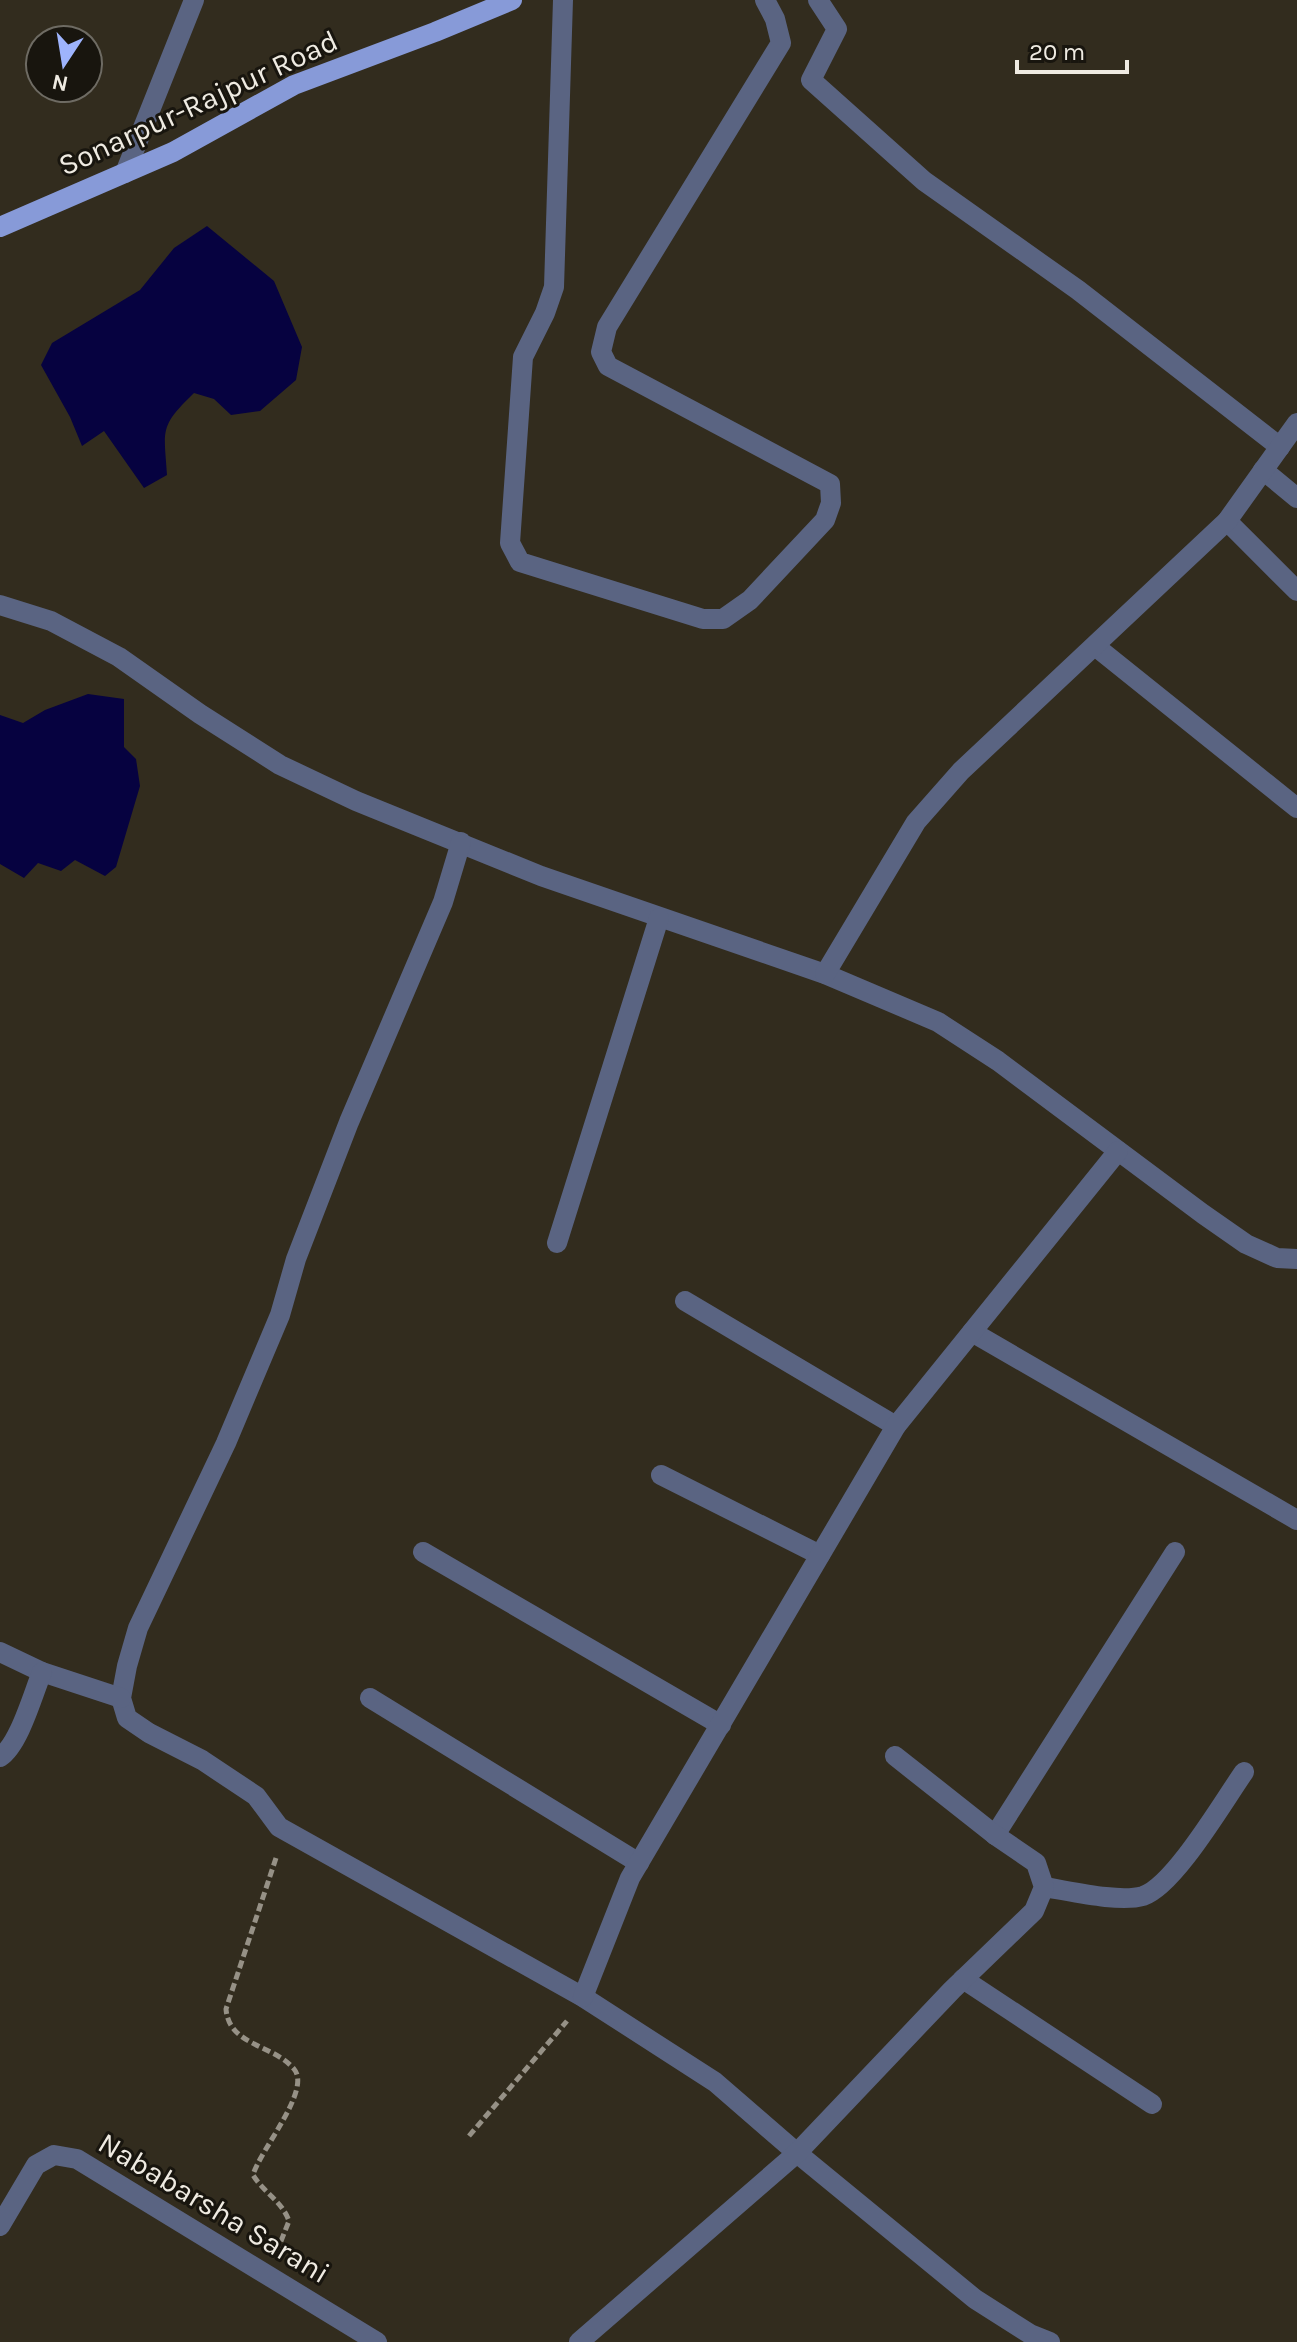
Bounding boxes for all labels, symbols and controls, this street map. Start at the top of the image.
street label: Sonarpur-Rajpur Road [53,22,343,184]
north arrow [24,24,104,104]
scale bar [1017,24,1127,74]
text: 20 m [1029,38,1085,66]
text: N [50,68,70,97]
street label: Nababarsha Sarani [92,2125,336,2291]

